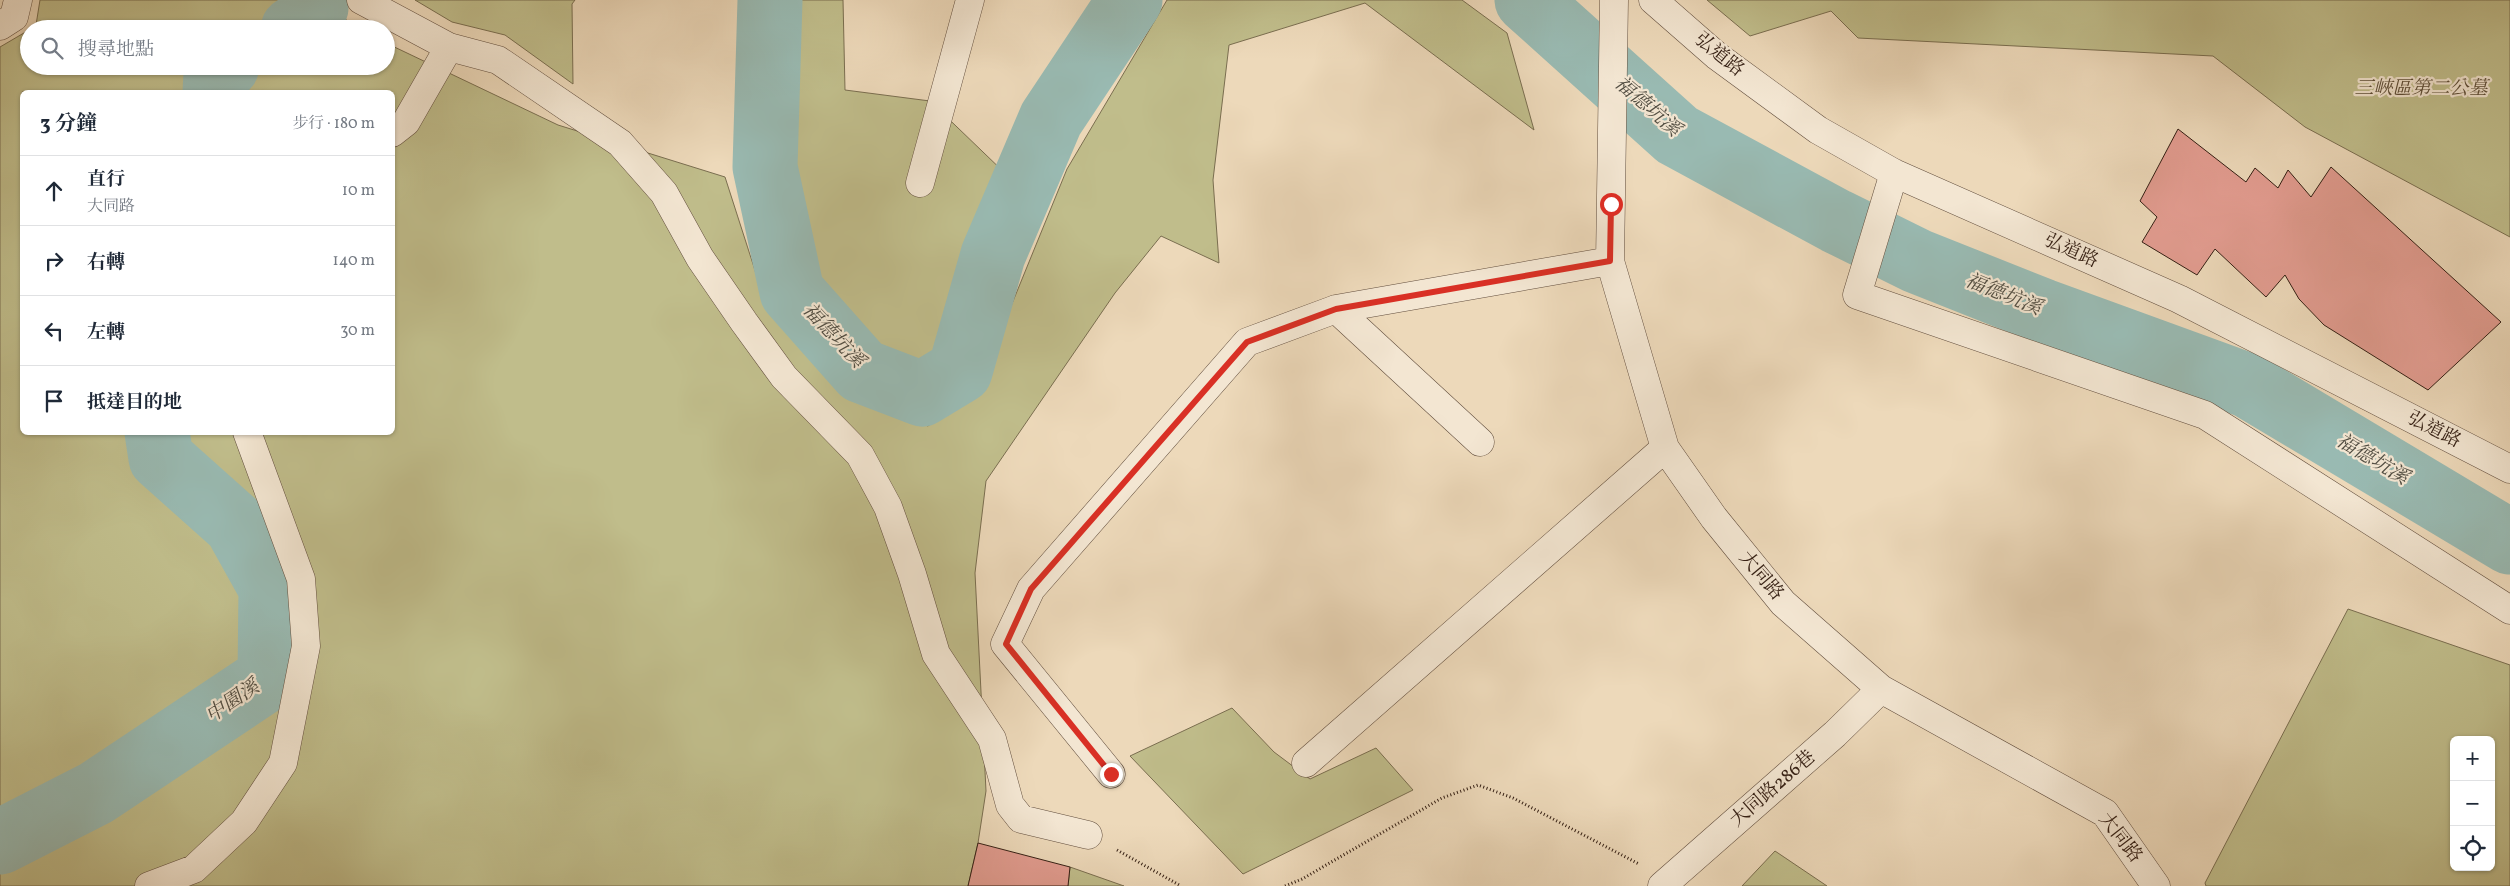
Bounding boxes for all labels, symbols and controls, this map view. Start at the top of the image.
search box [20,20,395,75]
street label: 弘道路 [1689,27,1749,83]
icon: search [38,34,66,62]
text: 搜尋地點 [78,37,154,63]
water label: 福德坑溪 [1608,70,1688,145]
park label: 三峽區第二公墓 [2354,76,2490,102]
text: 3 分鐘 [40,110,97,139]
text: 步行 · 180 m [292,113,375,135]
text: 直行 [87,167,125,193]
icon: ahead [40,177,68,205]
text: 10 m [342,180,375,202]
route start [1600,193,1623,216]
text: 大同路 [87,196,135,218]
street label: 弘道路 [2040,228,2102,274]
icon: right [40,247,68,275]
text: 右轉 [87,250,125,276]
text: 140 m [333,250,375,272]
water label: 福德坑溪 [1961,267,2047,324]
water label: 福德坑溪 [795,297,872,376]
icon: left [40,317,68,345]
text: 左轉 [87,320,125,346]
text: 30 m [340,320,375,342]
icon: arrive [40,387,68,415]
text: 抵達目的地 [87,390,182,416]
street label: 弘道路 [2403,405,2465,455]
water label: 福德坑溪 [2331,427,2415,494]
street label: 大同路 [1733,546,1789,606]
water label: 中園溪 [200,672,267,730]
map controls [2450,736,2495,871]
button: + [2450,736,2495,781]
street label: 大同路286巷 [1725,745,1821,833]
route end [1100,763,1123,786]
button: − [2450,781,2495,826]
street label: 大同路 [2092,808,2148,868]
button: locate [2450,826,2495,871]

